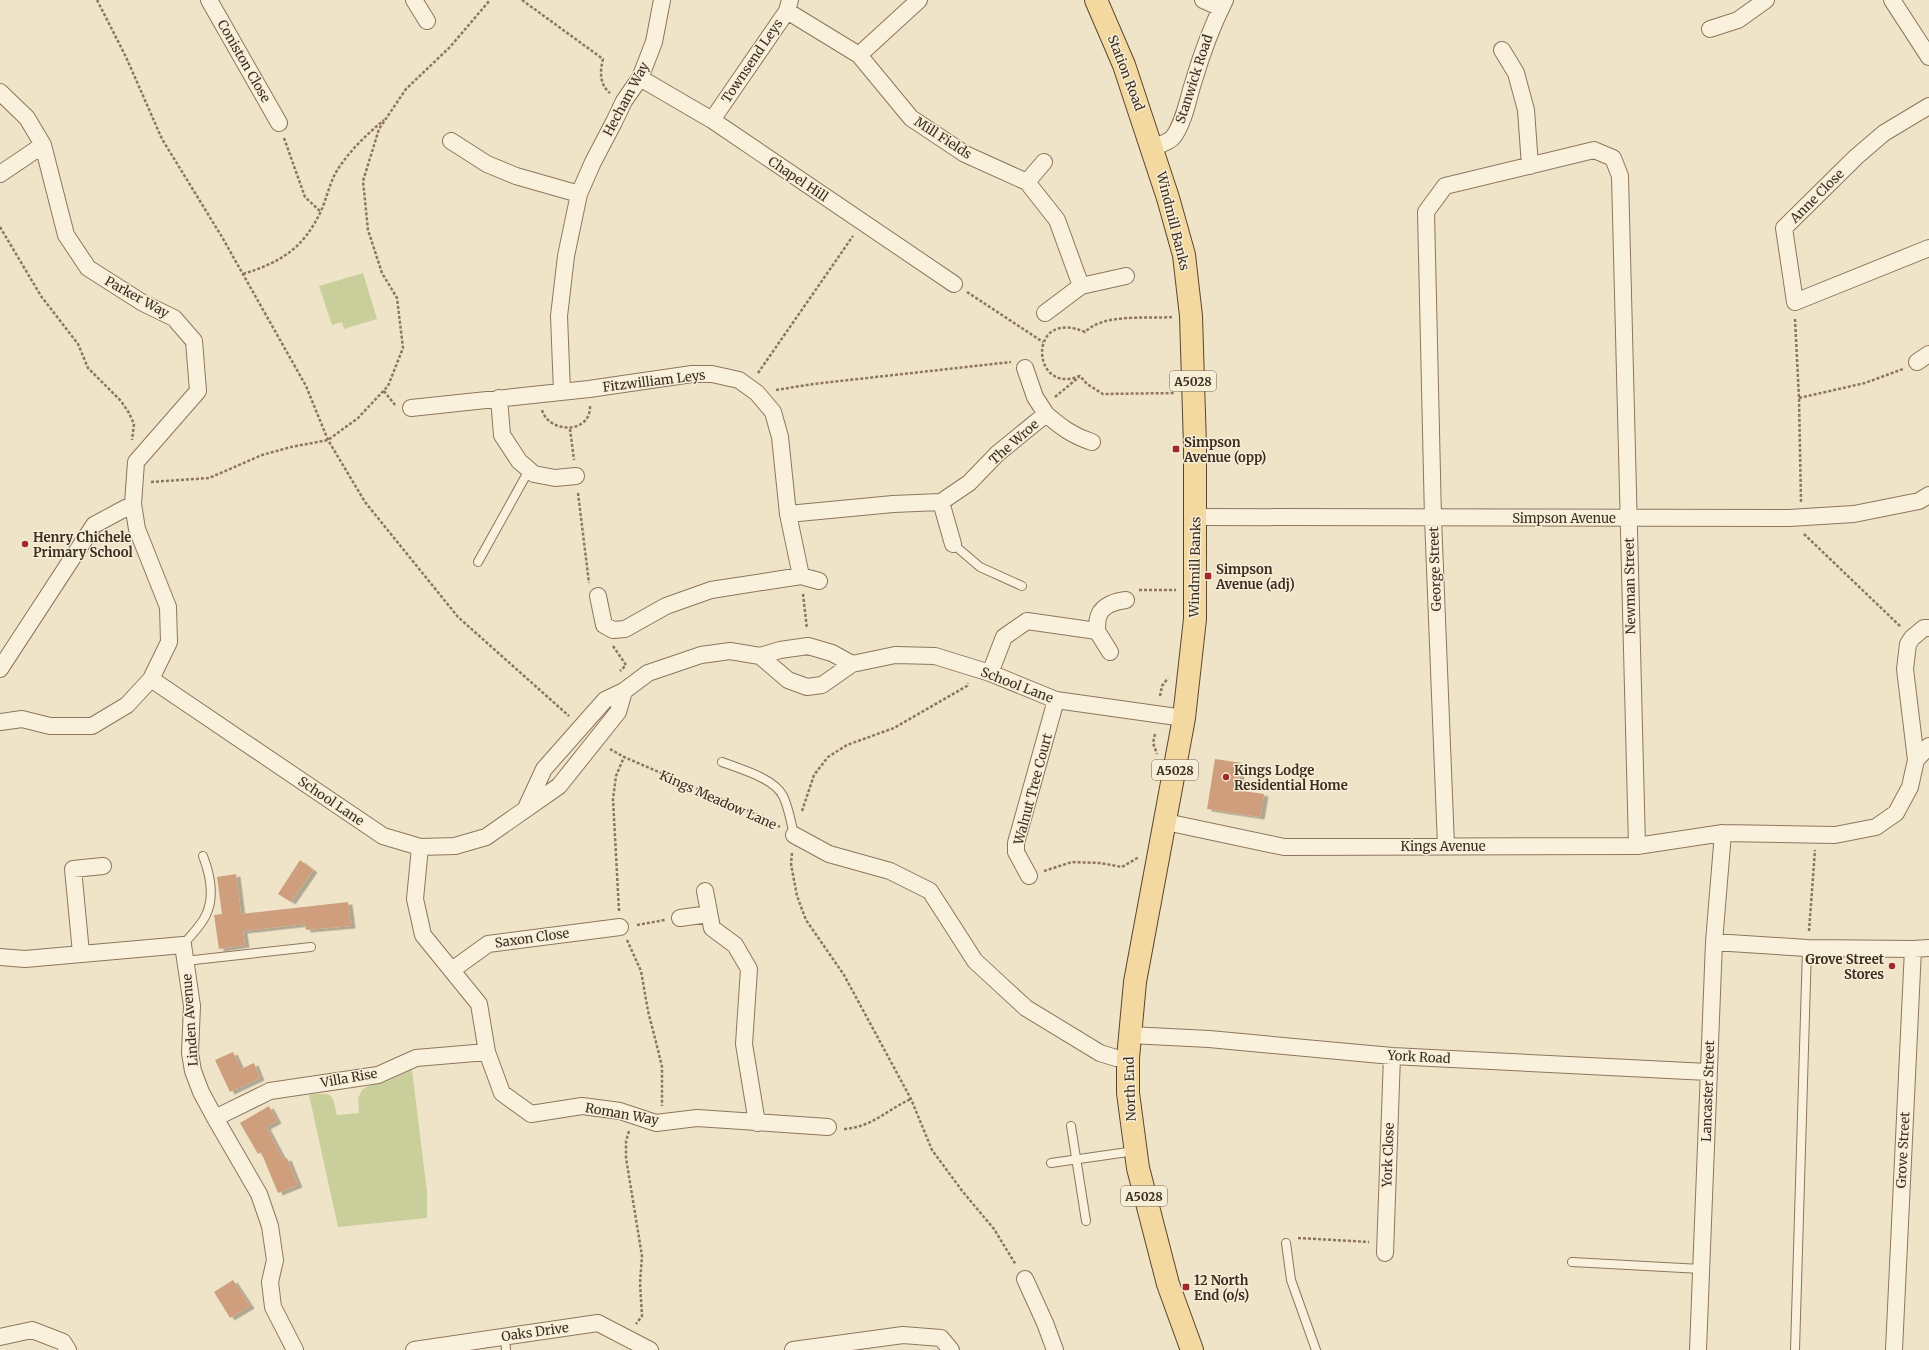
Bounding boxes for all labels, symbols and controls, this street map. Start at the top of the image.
street label: Townsend Leys [718,16,786,106]
street label: Coniston Close [214,17,275,105]
street label: Stanwick Road [1172,32,1216,126]
street label: Station Road [1104,33,1148,113]
street label: Hecham Way [599,58,653,139]
street label: Mill Fields [911,113,975,163]
street label: Chapel Hill [765,153,831,205]
street label: Anne Close [1786,165,1848,227]
street label: Windmill Banks [1152,169,1193,272]
street label: Parker Way [102,272,173,322]
street label: Fitzwilliam Leys [602,366,706,396]
road number: A5028 [1170,371,1216,391]
street label: The Wroe [986,416,1042,468]
place label: Simpson Avenue (opp) [1183,434,1266,466]
marker: Simpson Avenue (opp) [1171,444,1181,454]
street label: Simpson Avenue [1512,510,1616,527]
street label: Windmill Banks [1186,516,1204,619]
street label: George Street [1425,526,1445,612]
place label: Henry Chichele Primary School [33,529,133,561]
street label: Newman Street [1621,537,1639,635]
marker: Henry Chichele Primary School [20,539,30,549]
place label: Simpson Avenue (adj) [1215,561,1295,593]
marker: Simpson Avenue (adj) [1203,571,1213,581]
street label: School Lane [978,663,1056,707]
street label: Walnut Tree Court [1010,732,1056,847]
road number: A5028 [1152,760,1198,780]
place label: Kings Lodge Residential Home [1234,762,1348,794]
street label: Kings Meadow Lane [657,767,779,834]
marker: Kings Lodge Residential Home [1221,772,1231,782]
street label: School Lane [295,773,368,829]
street label: Kings Avenue [1401,838,1486,855]
street label: Saxon Close [494,924,571,952]
place label: Grove Street Stores [1805,951,1885,983]
marker: Grove Street Stores [1887,961,1897,971]
street label: Linden Avenue [178,973,202,1067]
street label: Lancaster Street [1698,1040,1718,1142]
street label: York Road [1386,1047,1451,1067]
street label: North End [1120,1056,1140,1122]
street label: Villa Rise [318,1065,379,1092]
street label: Roman Way [584,1099,661,1129]
street label: Grove Street [1893,1111,1913,1189]
street label: York Close [1378,1122,1398,1189]
road number: A5028 [1121,1186,1167,1206]
place label: 12 North End (o/s) [1194,1272,1249,1304]
marker: 12 North End (o/s) [1181,1282,1191,1292]
street label: Oaks Drive [500,1319,570,1345]

